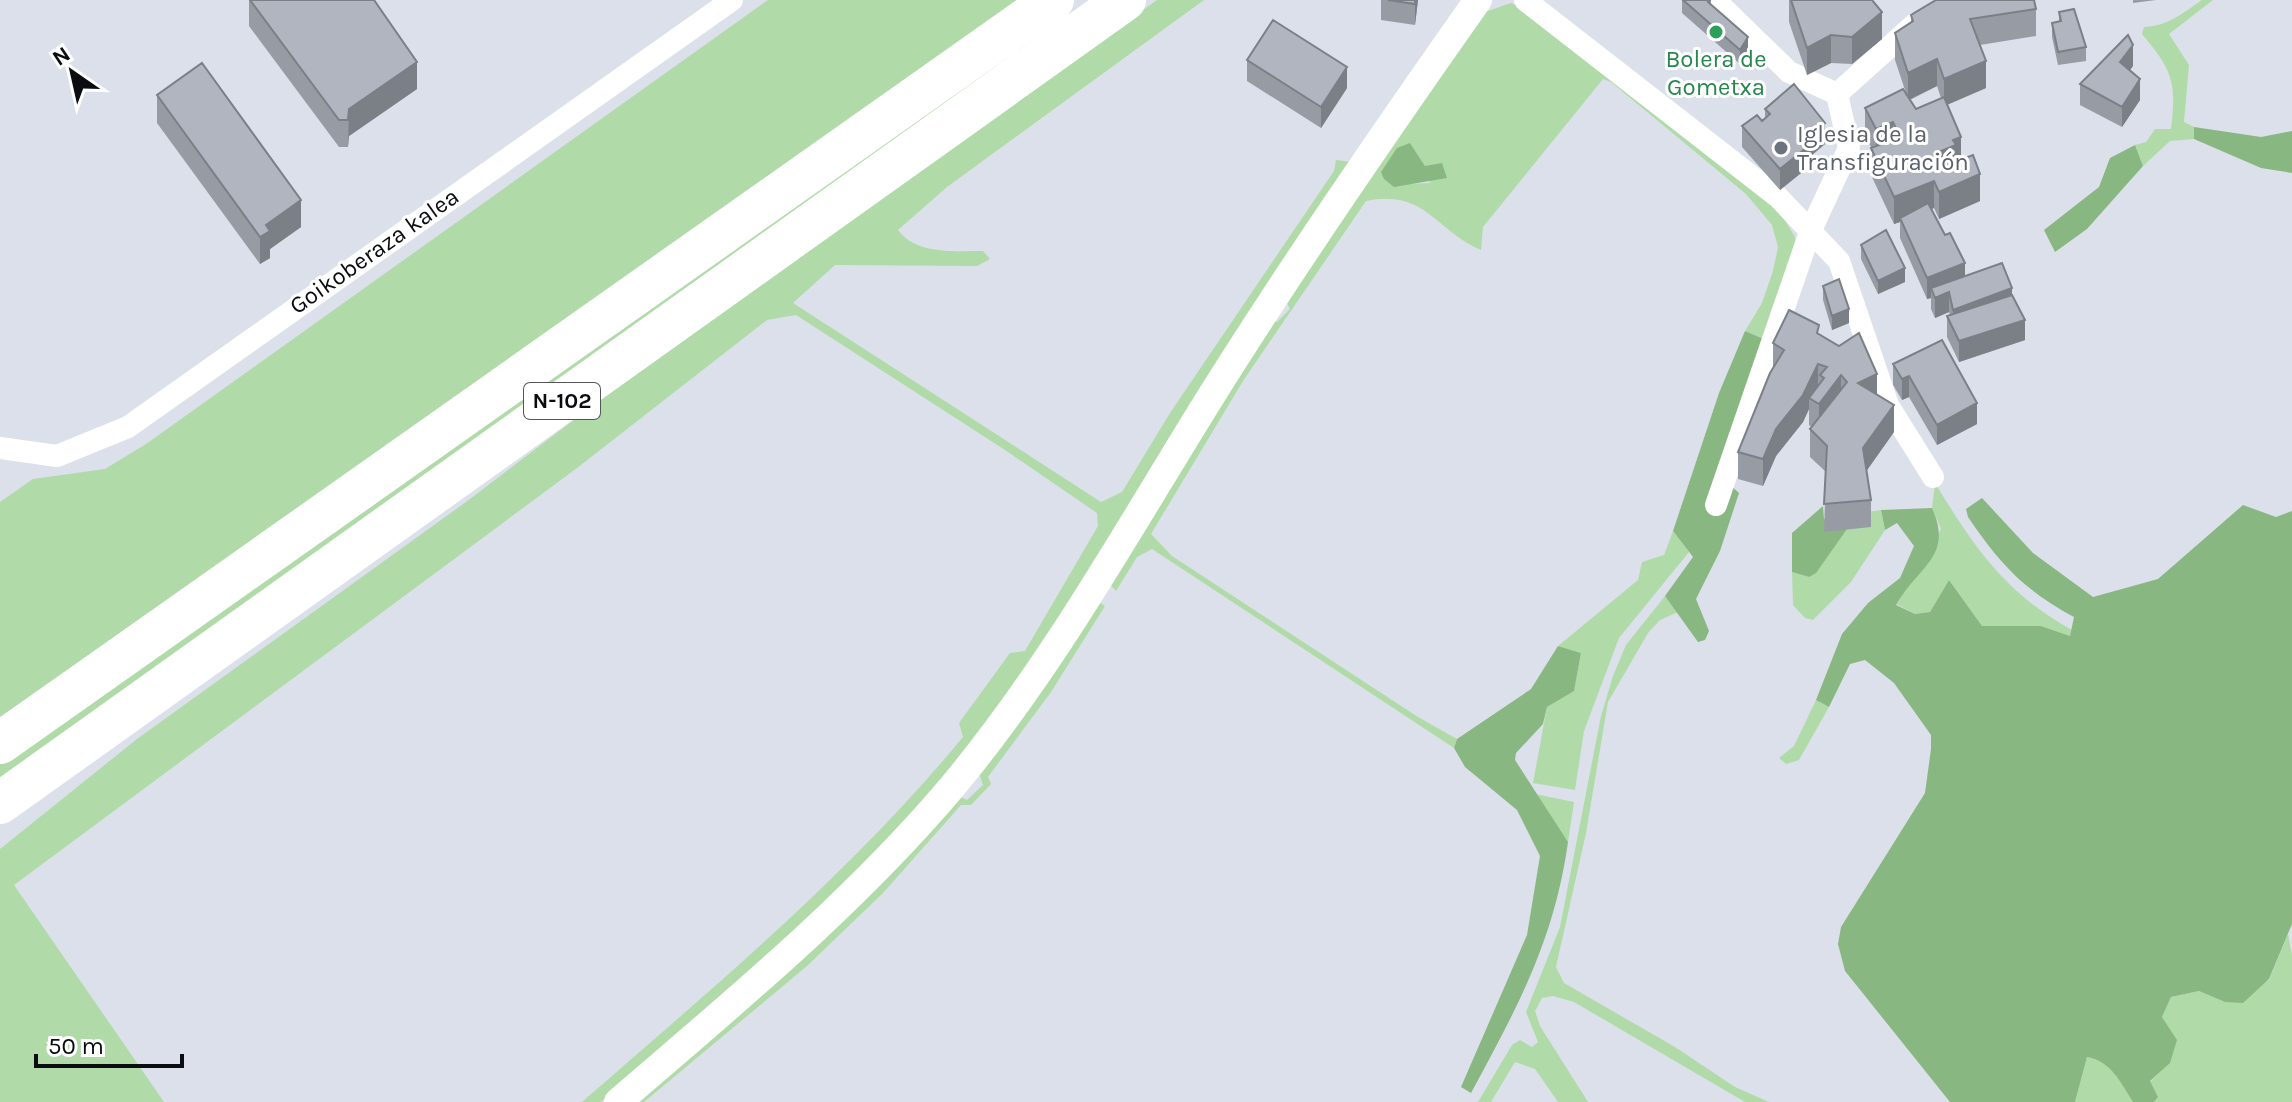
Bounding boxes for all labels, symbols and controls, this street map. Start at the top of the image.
marker: Bolera de Gometxa [1707,23,1725,41]
north arrow [32,32,112,112]
text: N [48,41,75,71]
place label: Bolera de Gometxa [1665,45,1767,101]
place label: Iglesia de la Transfiguración [1797,120,1969,176]
marker: Iglesia de la Transfiguración [1772,139,1790,157]
street label: Goikoberaza kalea [284,182,464,320]
road number: N-102 [524,383,600,419]
scale bar [36,1018,182,1068]
text: 50 m [48,1032,104,1060]

